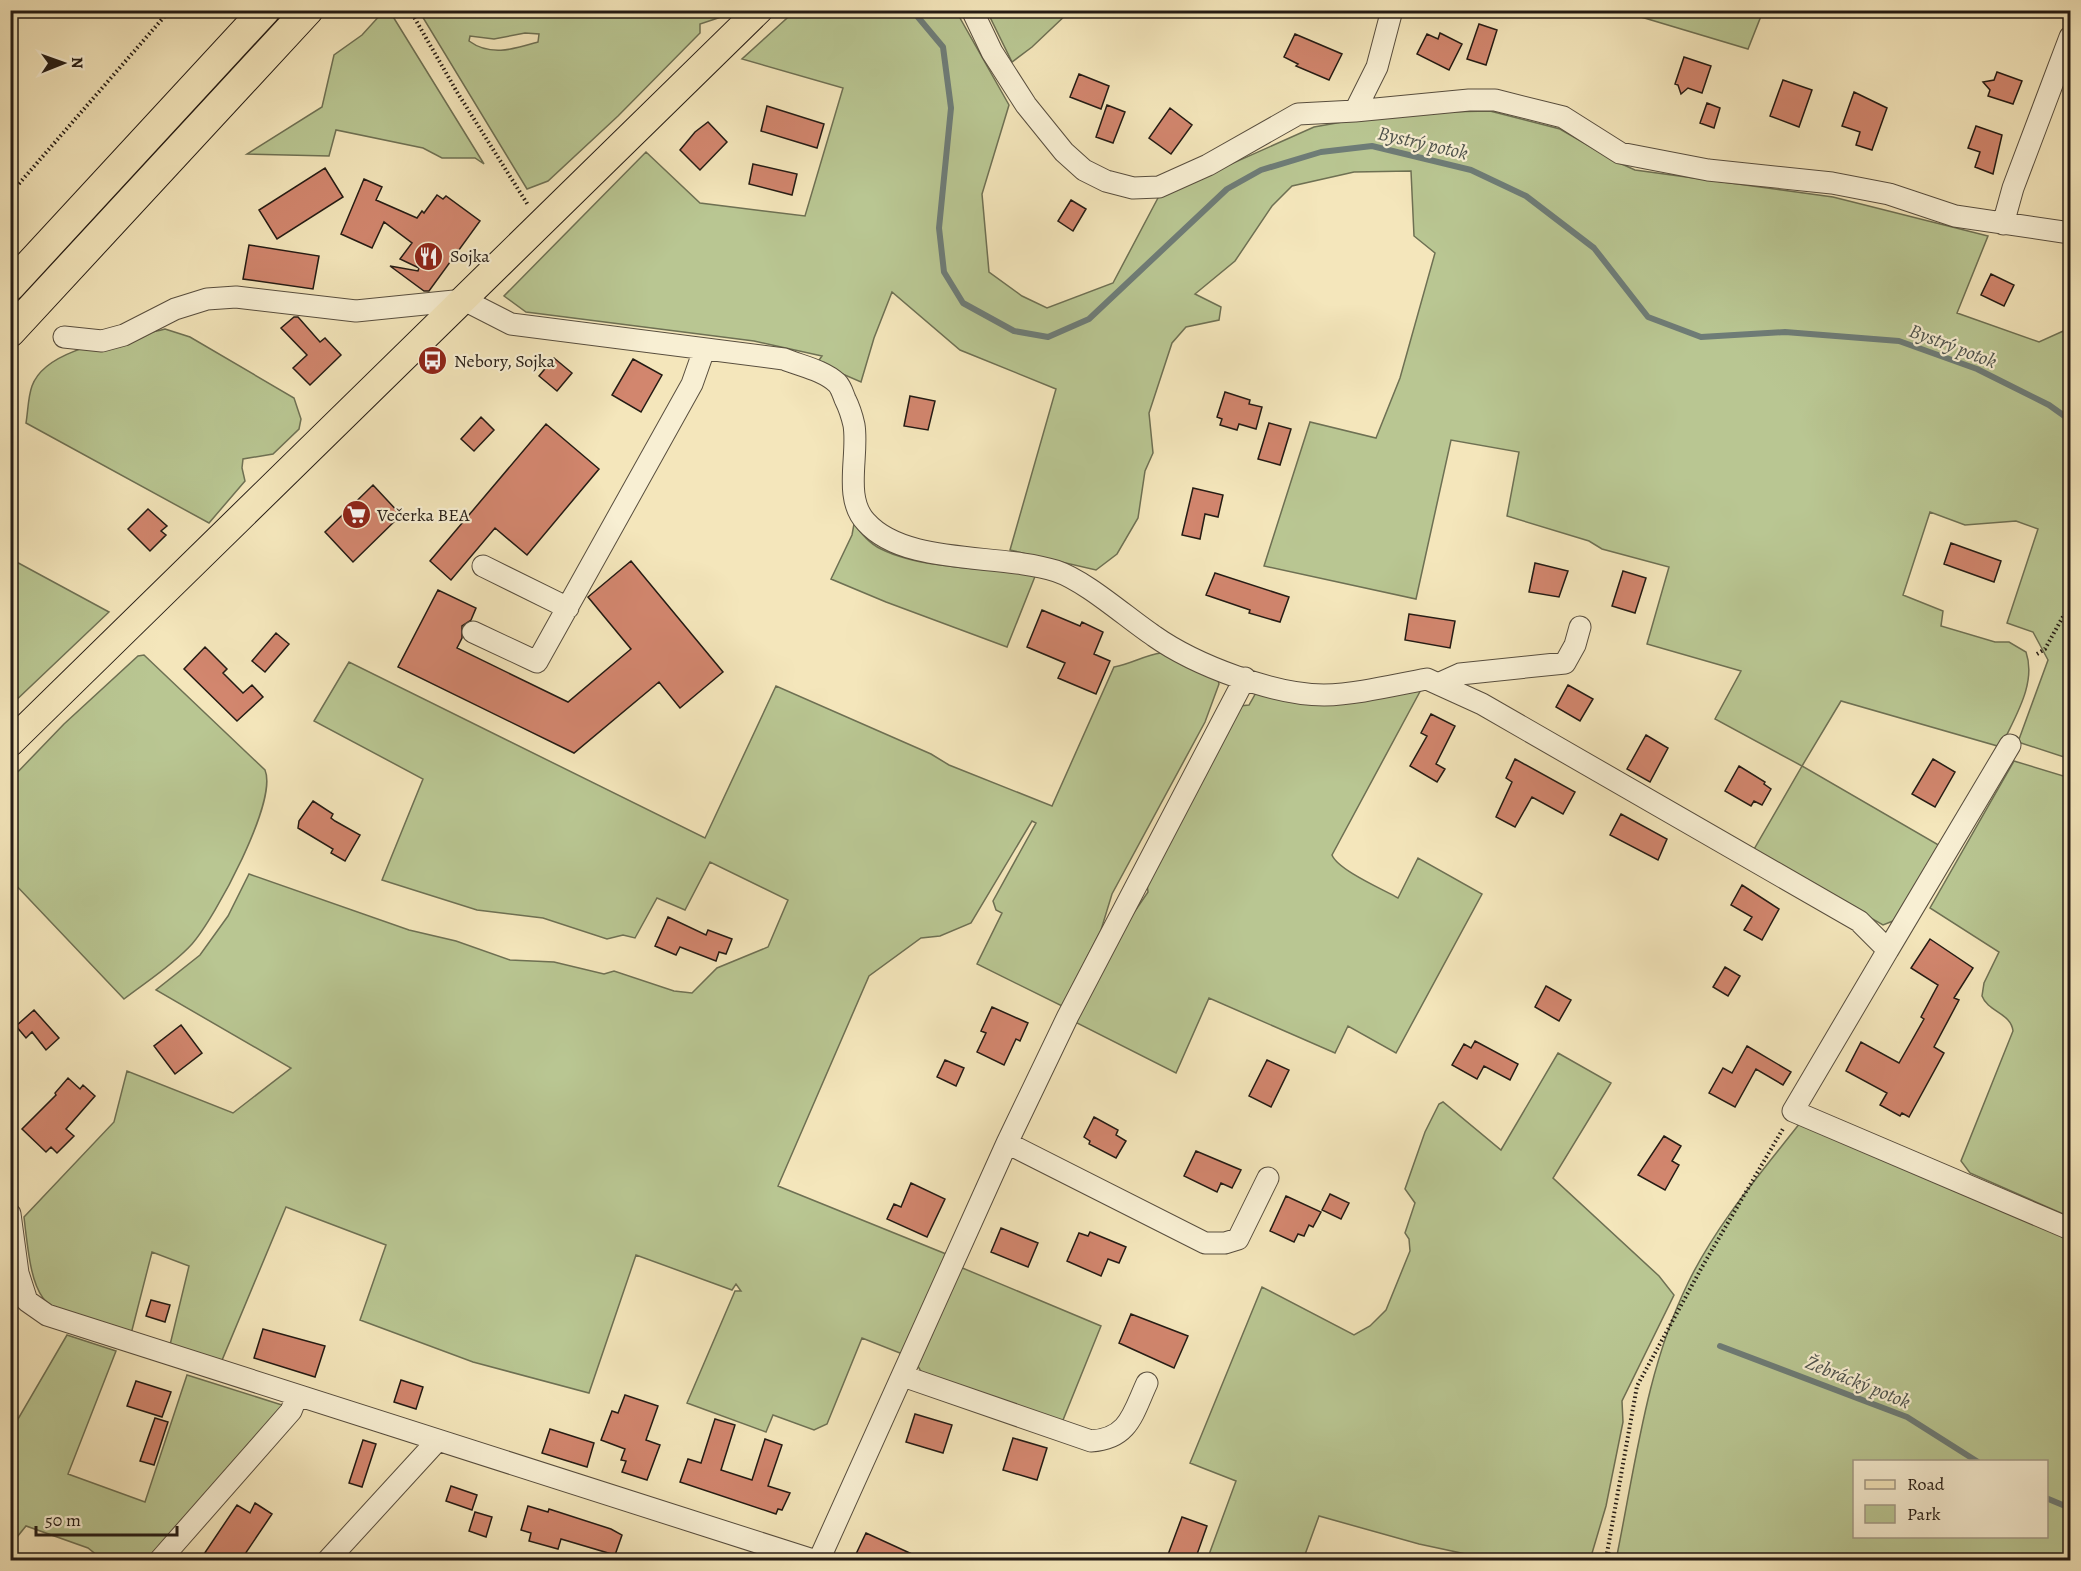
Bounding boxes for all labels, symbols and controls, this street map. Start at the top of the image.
north arrow [33,33,93,93]
text: N [66,57,88,69]
water label: Bystrý potok [1375,120,1471,166]
restaurant icon: Sojka [413,240,445,272]
place label: Sojka [450,244,490,268]
water label: Bystrý potok [1905,317,2001,375]
bus stop icon: Nebory, Sojka [417,345,449,377]
place label: Nebory, Sojka [454,349,555,373]
supermarket icon: Večerka BEA [340,499,372,531]
place label: Večerka BEA [376,503,470,527]
water label: Žebrácký potok [1802,1349,1914,1415]
legend [1853,1460,2048,1538]
text: Road [1907,1472,1945,1496]
scale bar [36,1499,177,1537]
text: Park [1907,1502,1941,1526]
text: 50 m [45,1508,81,1532]

